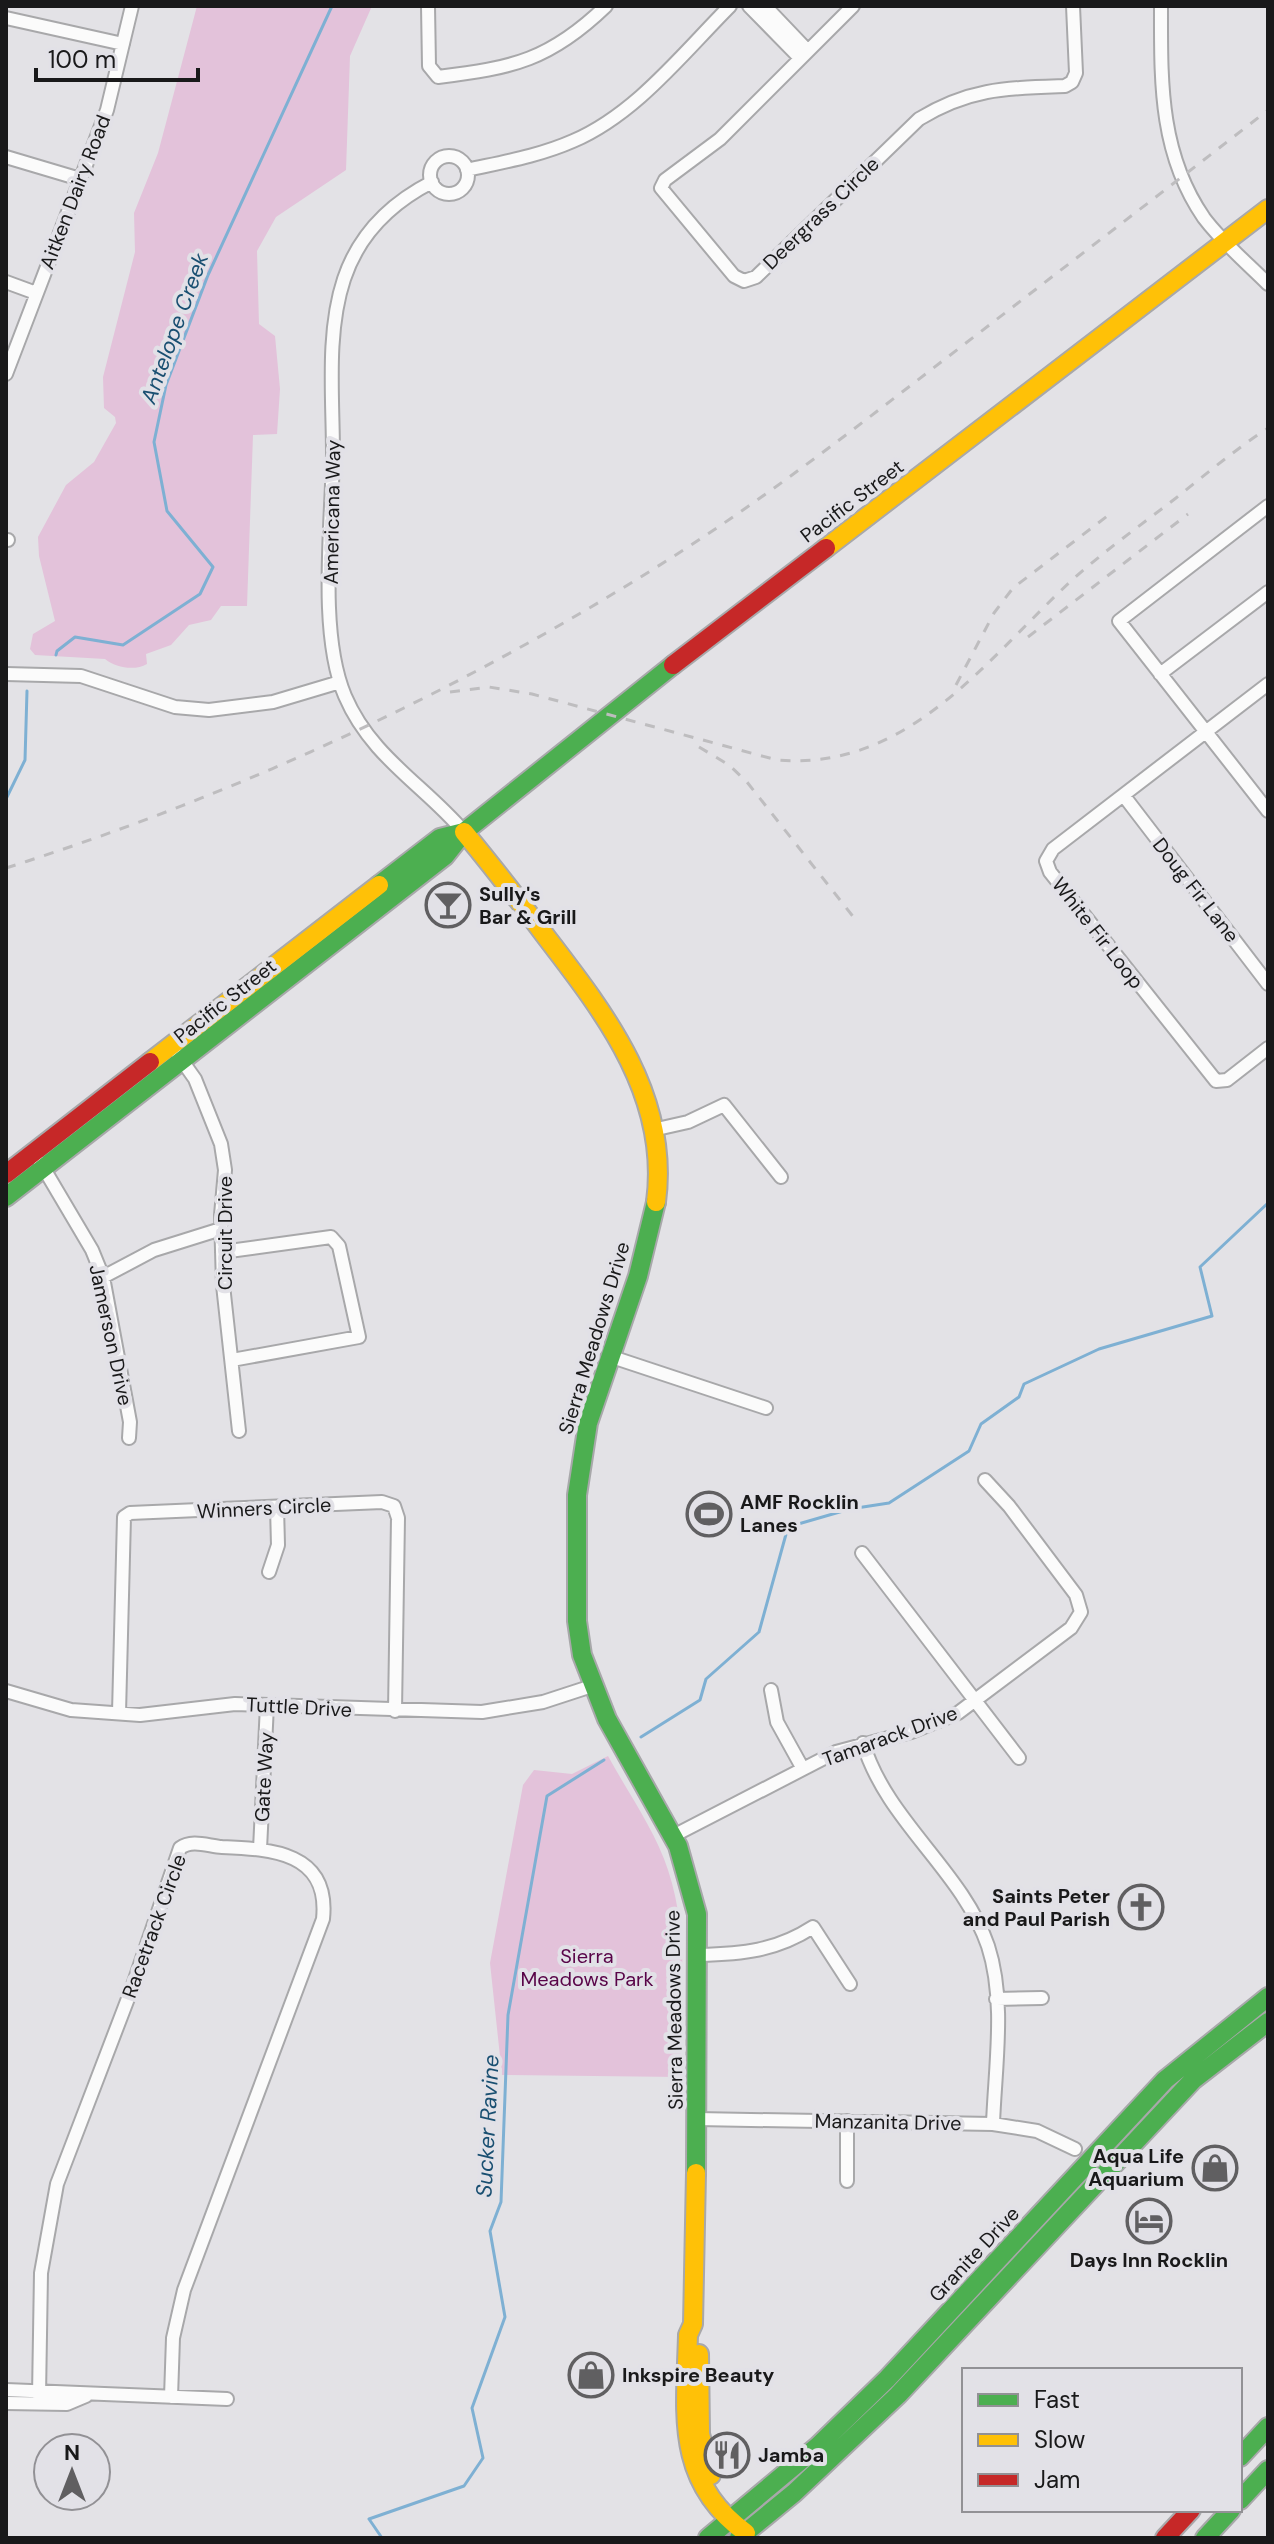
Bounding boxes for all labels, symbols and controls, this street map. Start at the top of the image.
scale bar [36,32,198,82]
text: 100 m [48,44,116,75]
street label: Aitken Dairy Road [34,111,116,273]
street label: Deergrass Circle [757,151,885,275]
water label: Antelope Creek [133,248,215,409]
street label: Americana Way [318,439,346,585]
street label: Pacific Street [795,454,909,548]
street label: Doug Fir Lane [1147,832,1245,948]
street label: White Fir Loop [1046,872,1150,994]
bar icon: Sully's Bar & Grill [424,881,472,929]
place label: Sully's Bar & Grill [479,881,577,930]
street label: Pacific Street [169,953,282,1049]
street label: Circuit Drive [212,1176,238,1290]
street label: Sierra Meadows Drive [552,1239,636,1437]
street label: Jamerson Drive [83,1262,139,1408]
place label: AMF Rocklin Lanes [740,1489,859,1538]
sports icon: AMF Rocklin Lanes [685,1490,733,1538]
street label: Winners Circle [196,1491,332,1525]
street label: Tuttle Drive [245,1691,353,1723]
street label: Tamarack Drive [819,1700,961,1772]
street label: Gate Way [249,1731,279,1823]
street label: Racetrack Circle [116,1850,192,2002]
place label: Saints Peter and Paul Parish [962,1883,1110,1932]
church icon: Saints Peter and Paul Parish [1117,1883,1165,1931]
street label: Sierra Meadows Drive [659,1910,689,2110]
park label: Sierra Meadows Park [520,1943,654,1992]
water label: Sucker Ravine [469,2054,506,2198]
street label: Manzanita Drive [814,2108,962,2136]
place label: Aqua Life Aquarium [1088,2143,1184,2192]
shop icon: Aqua Life Aquarium [1191,2144,1239,2192]
hotel icon: Days Inn Rocklin [1125,2197,1173,2245]
street label: Granite Drive [923,2201,1025,2307]
place label: Days Inn Rocklin [1070,2247,1228,2273]
shop icon: Inkspire Beauty [567,2351,615,2399]
place label: Inkspire Beauty [622,2362,774,2388]
legend [962,2368,1242,2512]
text: Fast [1034,2384,1080,2415]
text: Slow [1034,2424,1085,2455]
restaurant icon: Jamba [703,2431,751,2479]
north arrow [32,2432,112,2512]
text: N [64,2438,80,2467]
place label: Jamba [758,2442,824,2468]
text: Jam [1034,2464,1080,2495]

